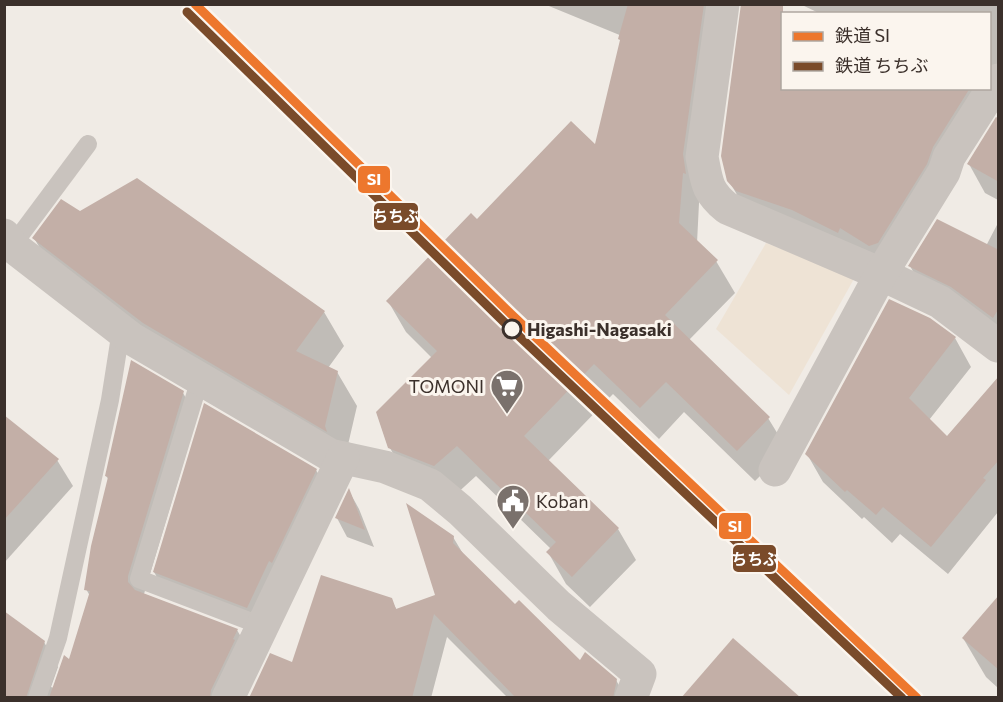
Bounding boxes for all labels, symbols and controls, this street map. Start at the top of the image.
legend [781,12,991,90]
text: 鉄道 SI [835,24,890,46]
text: 鉄道 ちちぶ [835,54,928,76]
line badge: SI [357,165,391,194]
text: SI [367,169,381,188]
line badge: ちちぶ [373,202,419,231]
text: ちちぶ [372,206,420,225]
place label: Higashi-Nagasaki [527,318,672,340]
marker: Higashi-Nagasaki [502,319,522,339]
supermarket icon: TOMONI [489,368,525,415]
place label: TOMONI [408,375,484,397]
public building icon: Koban [495,483,531,530]
place label: Koban [536,490,589,512]
line badge: SI [718,512,752,540]
text: SI [728,516,742,535]
line badge: ちちぶ [732,544,777,573]
text: ちちぶ [731,549,779,568]

